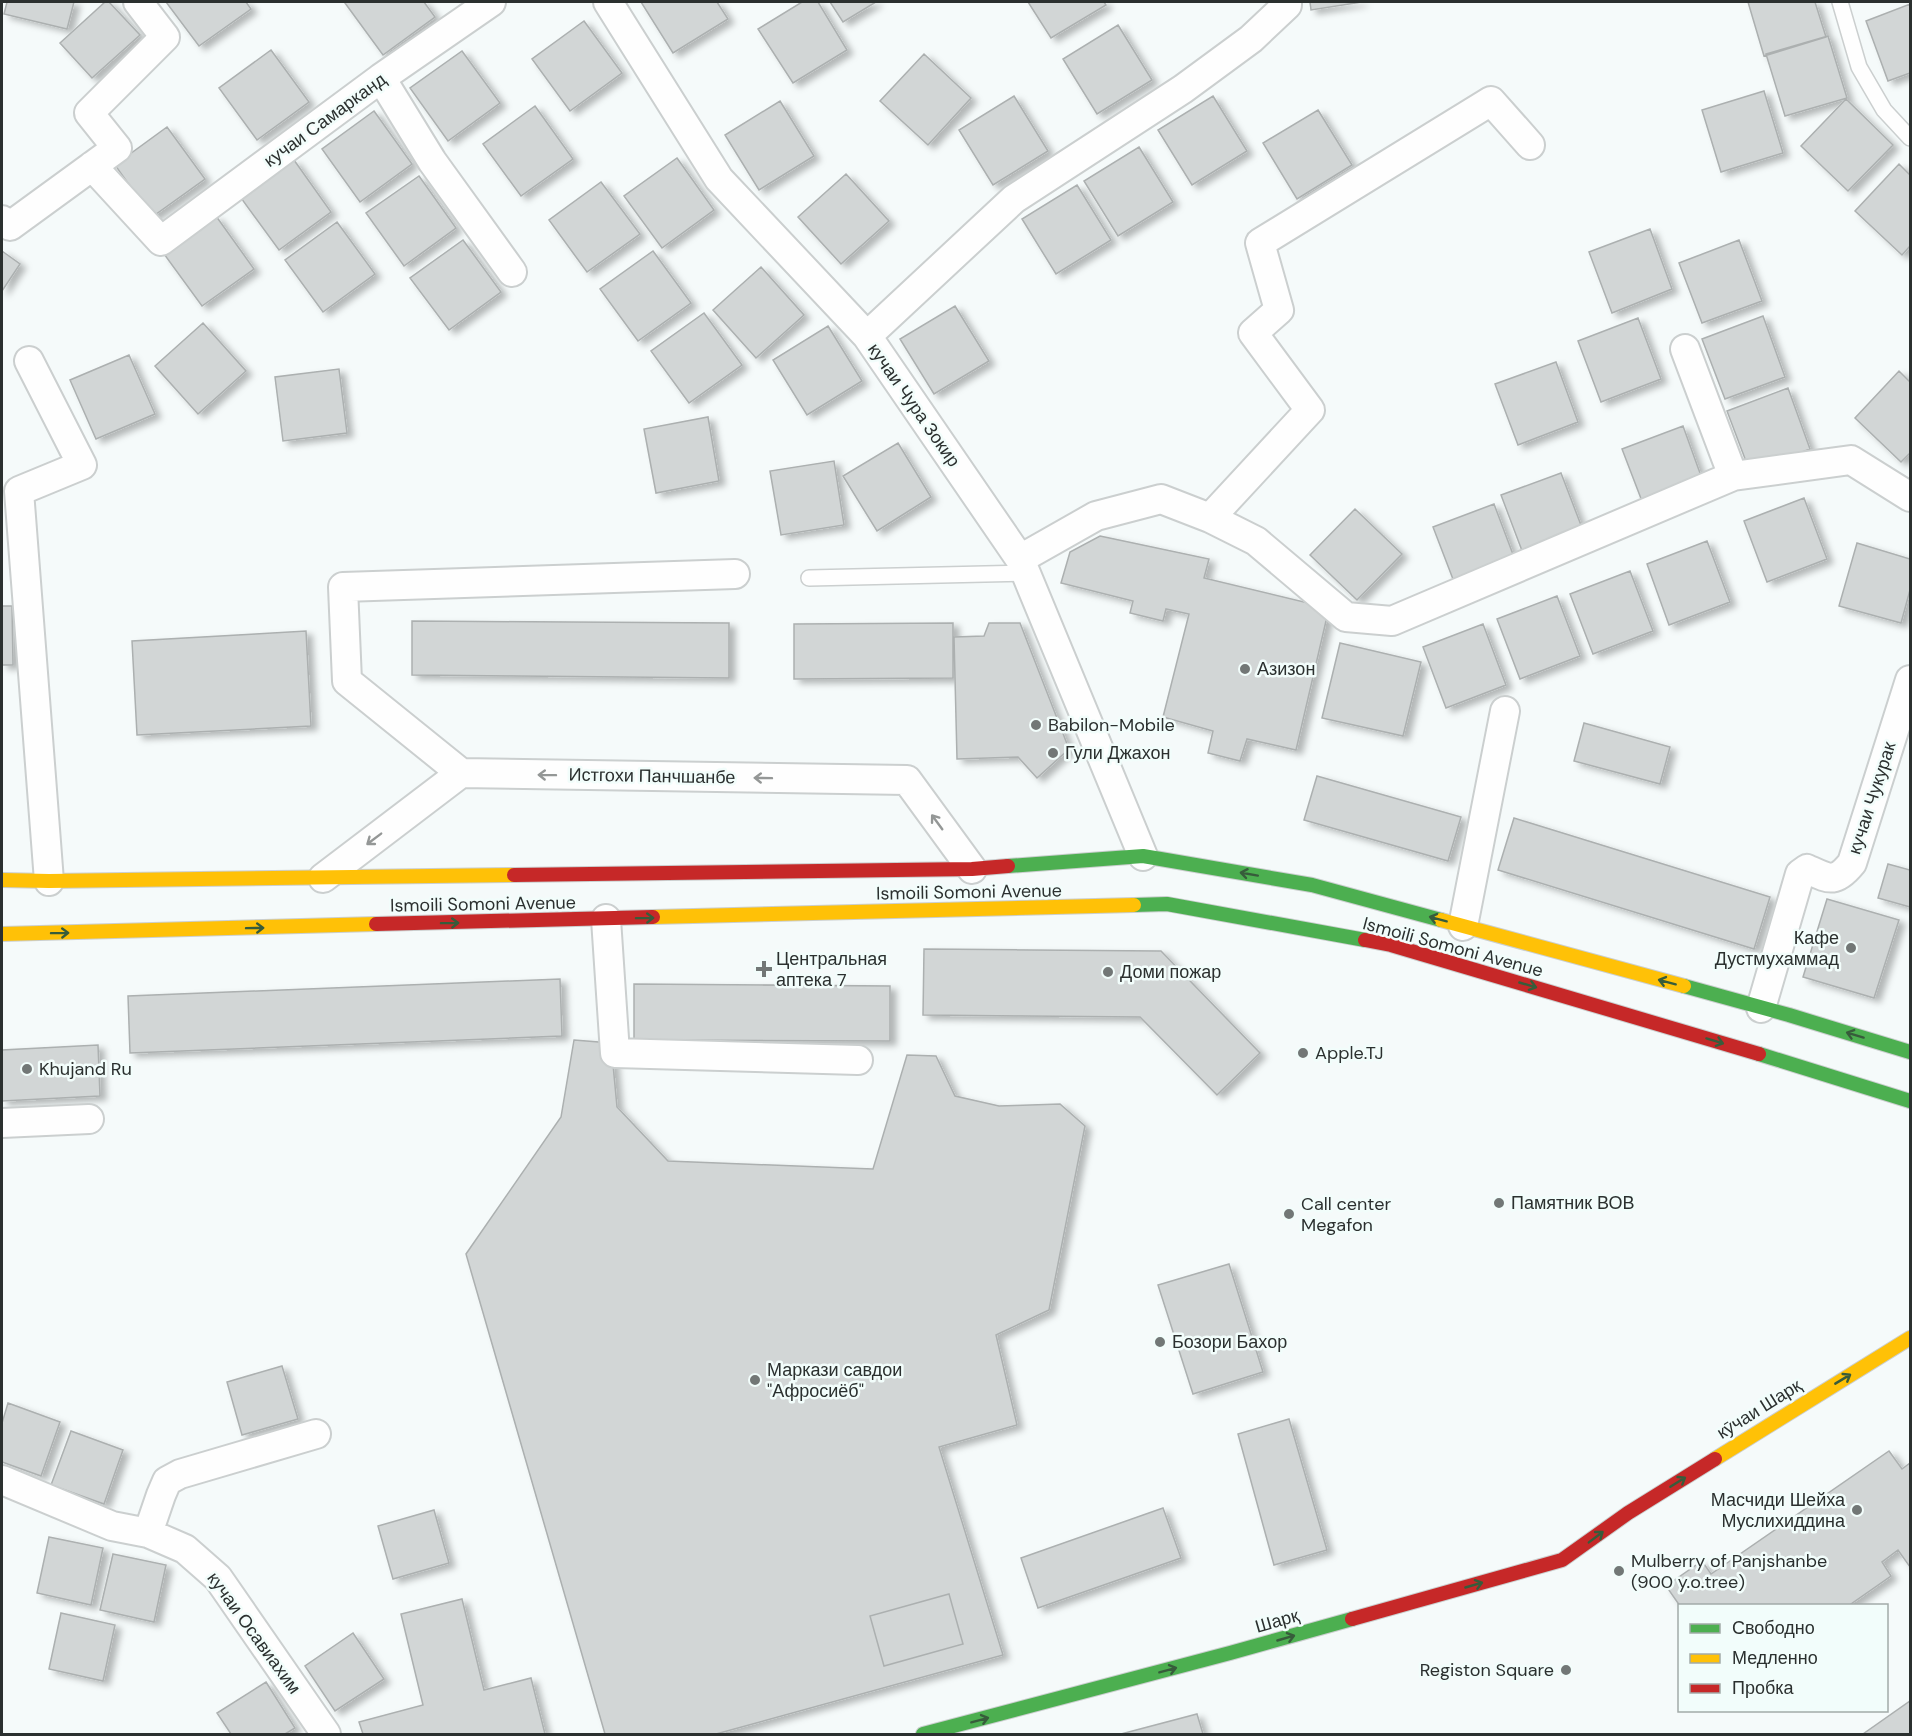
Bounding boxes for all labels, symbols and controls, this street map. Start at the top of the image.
street label: кучаи Самарканд [259,67,391,173]
street label: кучаи Чура Зокир [862,338,966,472]
place label: Азизон [1257,657,1315,681]
marker: Азизон [1238,662,1252,676]
place label: Babilon-Mobile [1048,713,1175,737]
marker: Babilon-Mobile [1029,718,1043,732]
street label: кучаи Чукурак [1842,739,1902,857]
place label: Гули Джахон [1065,741,1170,765]
marker: Гули Джахон [1046,746,1060,760]
street label: Истгохи Панчшанбе [568,763,736,789]
one-way arrow [538,769,558,781]
one-way arrow [754,772,774,784]
one-way arrow [931,814,943,830]
one-way arrow [367,833,383,845]
one-way arrow [1240,868,1259,879]
street label: Ismoili Somoni Avenue [876,878,1062,906]
street label: Ismoili Somoni Avenue [390,890,576,918]
street label: Ismoili Somoni Avenue [1360,911,1546,983]
one-way arrow [634,912,654,924]
one-way arrow [1429,913,1448,925]
one-way arrow [439,917,459,929]
one-way arrow [244,923,264,934]
place label: Кафе Дустмухаммад [1715,926,1839,971]
one-way arrow [49,928,69,939]
marker: Кафе Дустмухаммад [1844,941,1858,955]
place label: Центральная аптека 7 [776,947,887,992]
place label: Доми пожар [1120,960,1221,984]
marker: Центральная аптека 7 [757,962,771,976]
marker: Доми пожар [1101,965,1115,979]
one-way arrow [1658,976,1677,988]
one-way arrow [1518,980,1537,991]
one-way arrow [1846,1029,1865,1040]
one-way arrow [1705,1036,1724,1047]
place label: Apple.TJ [1315,1041,1383,1065]
marker: Apple.TJ [1296,1046,1310,1060]
place label: Khujand Ru [39,1057,132,1081]
marker: Khujand Ru [20,1062,34,1076]
place label: Памятник ВОВ [1511,1191,1634,1215]
place label: Call center Megafon [1301,1192,1391,1237]
marker: Памятник ВОВ [1492,1196,1506,1210]
marker: Call center Megafon [1282,1207,1296,1221]
place label: Бозори Бахор [1172,1330,1287,1354]
marker: Бозори Бахор [1153,1335,1167,1349]
place label: Маркази савдои "Афросиёб" [767,1358,902,1403]
marker: Маркази савдои "Афросиёб" [748,1373,762,1387]
street label: кӯчаи Шарқ [1712,1373,1806,1444]
one-way arrow [1834,1373,1851,1385]
one-way arrow [1669,1475,1686,1488]
place label: Масчиди Шейха Муслихиддина [1711,1488,1846,1533]
marker: Масчиди Шейха Муслихиддина [1850,1503,1864,1517]
one-way arrow [1587,1531,1603,1543]
place label: Mulberry of Panjshanbe (900 y.o.tree) [1631,1549,1827,1594]
marker: Mulberry of Panjshanbe (900 y.o.tree) [1612,1564,1626,1578]
street label: кучаи Осавиахим [202,1567,306,1699]
one-way arrow [1464,1579,1483,1590]
street label: Шарқ [1252,1603,1302,1639]
legend [1678,1604,1888,1712]
text: Свободно [1732,1616,1815,1640]
one-way arrow [1276,1631,1295,1643]
text: Медленно [1732,1646,1818,1670]
place label: Registon Square [1420,1658,1554,1682]
one-way arrow [1158,1663,1177,1675]
marker: Registon Square [1559,1663,1573,1677]
text: Пробка [1732,1676,1795,1700]
one-way arrow [970,1713,989,1725]

